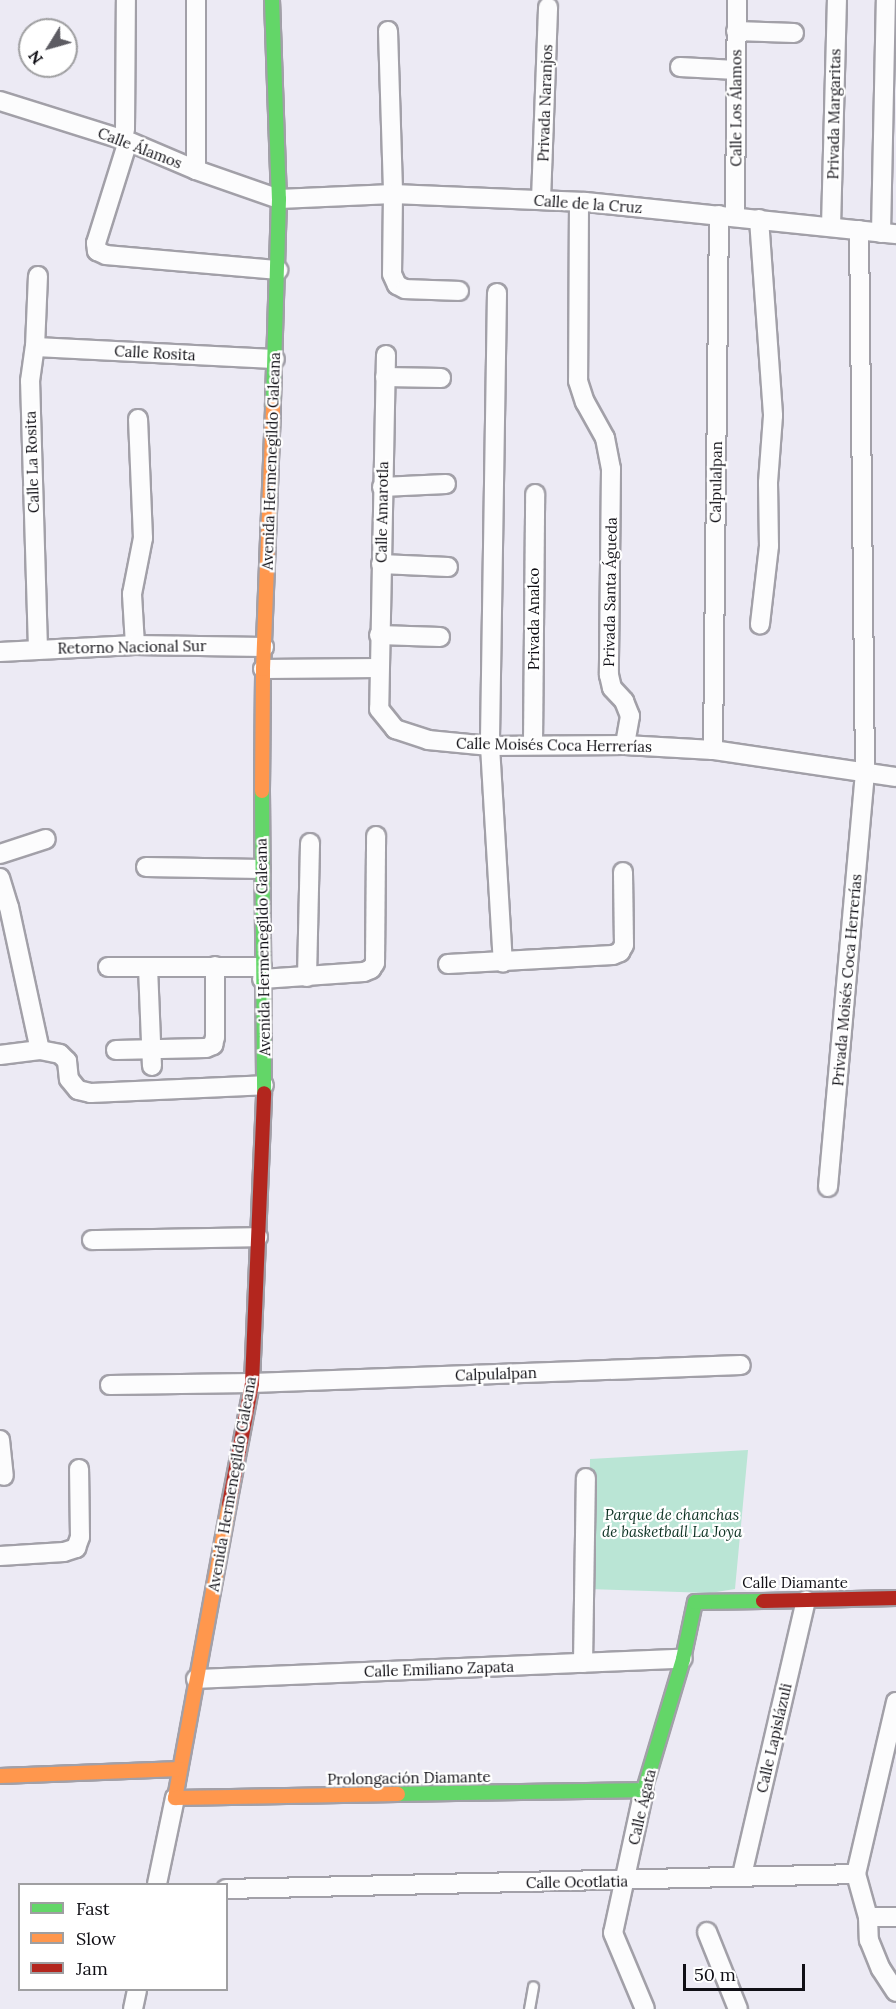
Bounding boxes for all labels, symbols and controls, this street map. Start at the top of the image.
north arrow [18,18,78,78]
street label: Privada Naranjos [534,44,556,162]
text: N [24,47,47,69]
street label: Privada Margaritas [824,48,844,180]
street label: Calle Los Álamos [727,49,745,167]
street label: Calle Álamos [95,124,185,172]
street label: Calle de la Cruz [533,191,643,217]
street label: Calle Rosita [114,342,196,364]
street label: Avenida Hermenegildo Galeana [258,352,284,570]
street label: Calle La Rosita [21,411,43,513]
street label: Calpulalpan [706,441,726,523]
street label: Calle Amarotla [372,461,392,563]
street label: Privada Santa Águeda [600,517,620,667]
street label: Privada Analco [525,568,543,670]
street label: Retorno Nacional Sur [57,637,207,657]
street label: Calle Moisés Coca Herrerías [456,734,652,756]
street label: Avenida Hermenegildo Galeana [252,838,274,1056]
street label: Privada Moisés Coca Herrerías [829,873,865,1087]
street label: Calpulalpan [455,1364,537,1384]
street label: Avenida Hermenegildo Galeana [204,1375,260,1593]
park label: Parque de chanchas de basketball La Joya [602,1505,742,1540]
street label: Calle Diamante [742,1574,848,1592]
street label: Calle Emiliano Zapata [364,1657,514,1681]
street label: Calle Lapislázuli [753,1681,795,1795]
street label: Calle Ágata [625,1767,659,1847]
street label: Prolongación Diamante [327,1768,491,1788]
street label: Calle Ocotlatia [526,1872,628,1892]
legend [18,1883,228,1991]
text: Fast [76,1897,110,1920]
text: Slow [76,1927,116,1950]
scale bar [686,1952,808,1990]
text: Jam [76,1957,108,1980]
text: 50 m [694,1963,736,1986]

